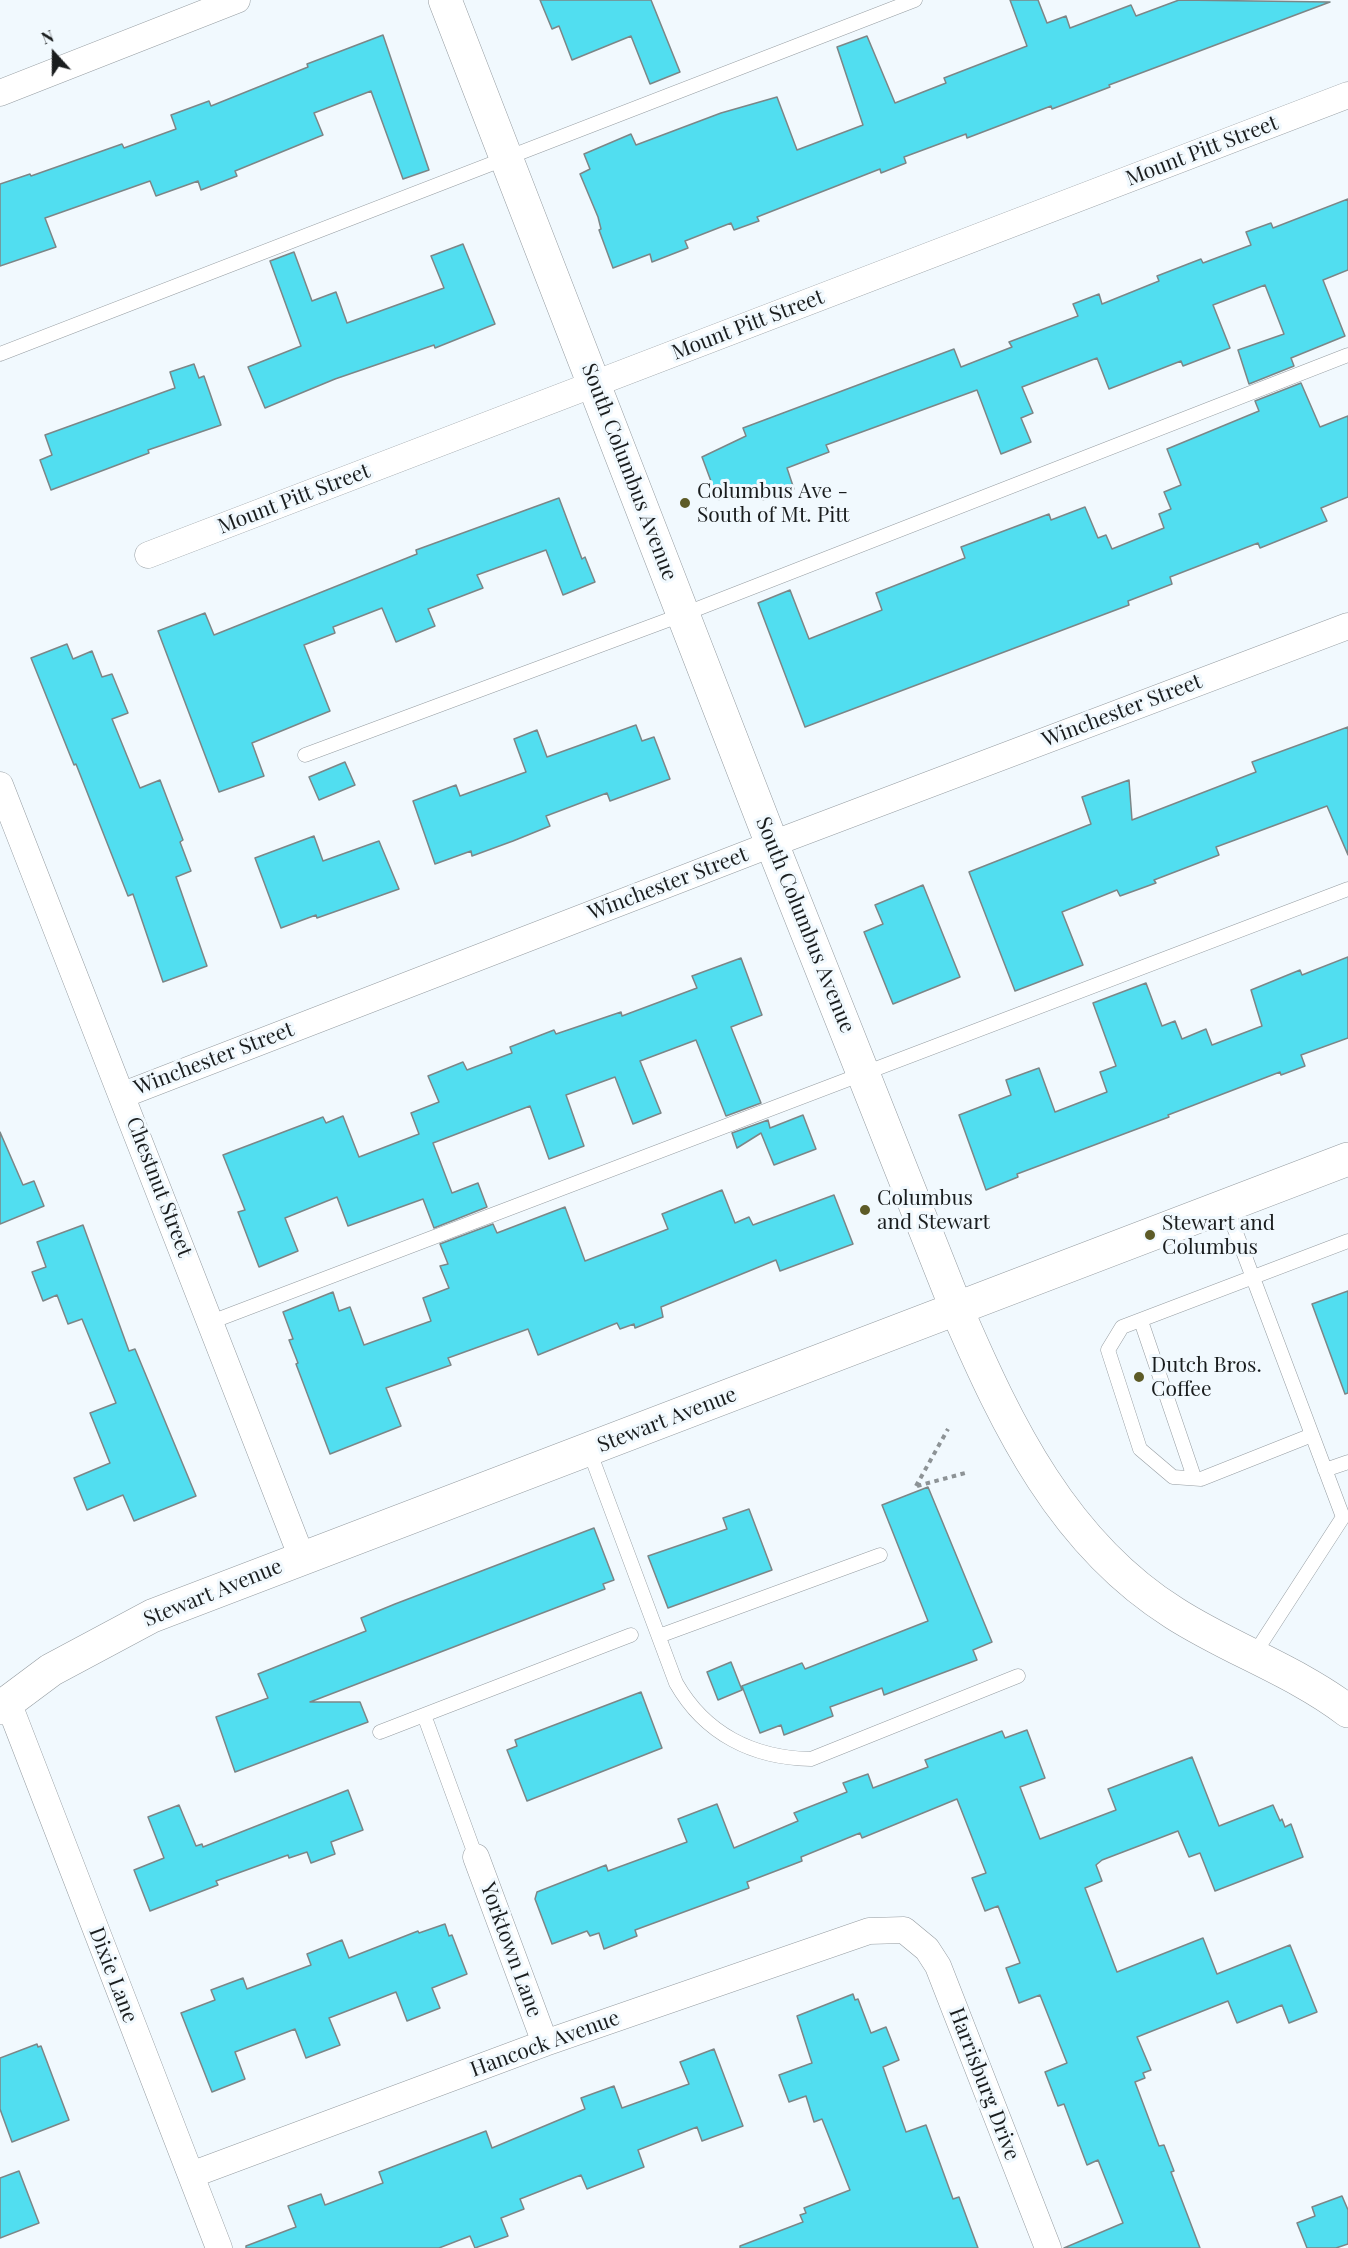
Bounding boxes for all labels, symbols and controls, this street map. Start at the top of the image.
north arrow [24,24,84,84]
text: N [38,25,57,49]
street label: Mount Pitt Street [1122,110,1282,192]
street label: Mount Pitt Street [668,284,828,366]
street label: South Columbus Avenue [576,360,682,584]
street label: Mount Pitt Street [214,458,374,540]
place label: Columbus Ave - South of Mt. Pitt [697,478,849,528]
marker: Columbus Ave - South of Mt. Pitt [678,496,692,510]
street label: Winchester Street [1039,669,1205,753]
street label: South Columbus Avenue [750,813,860,1037]
street label: Winchester Street [585,842,751,926]
street label: Winchester Street [131,1017,297,1101]
street label: Chestnut Street [121,1113,197,1261]
place label: Columbus and Stewart [877,1185,990,1235]
marker: Columbus and Stewart [858,1203,872,1217]
place label: Stewart and Columbus [1162,1210,1275,1260]
marker: Stewart and Columbus [1143,1228,1157,1242]
place label: Dutch Bros. Coffee [1151,1352,1262,1402]
marker: Dutch Bros. Coffee [1132,1370,1146,1384]
street label: Stewart Avenue [594,1382,740,1458]
street label: Stewart Avenue [140,1554,286,1632]
street label: Yorktown Lane [475,1879,547,2021]
street label: Dixie Lane [83,1924,143,2026]
street label: Harrisburg Drive [943,2004,1025,2164]
street label: Hancock Avenue [467,2005,623,2083]

